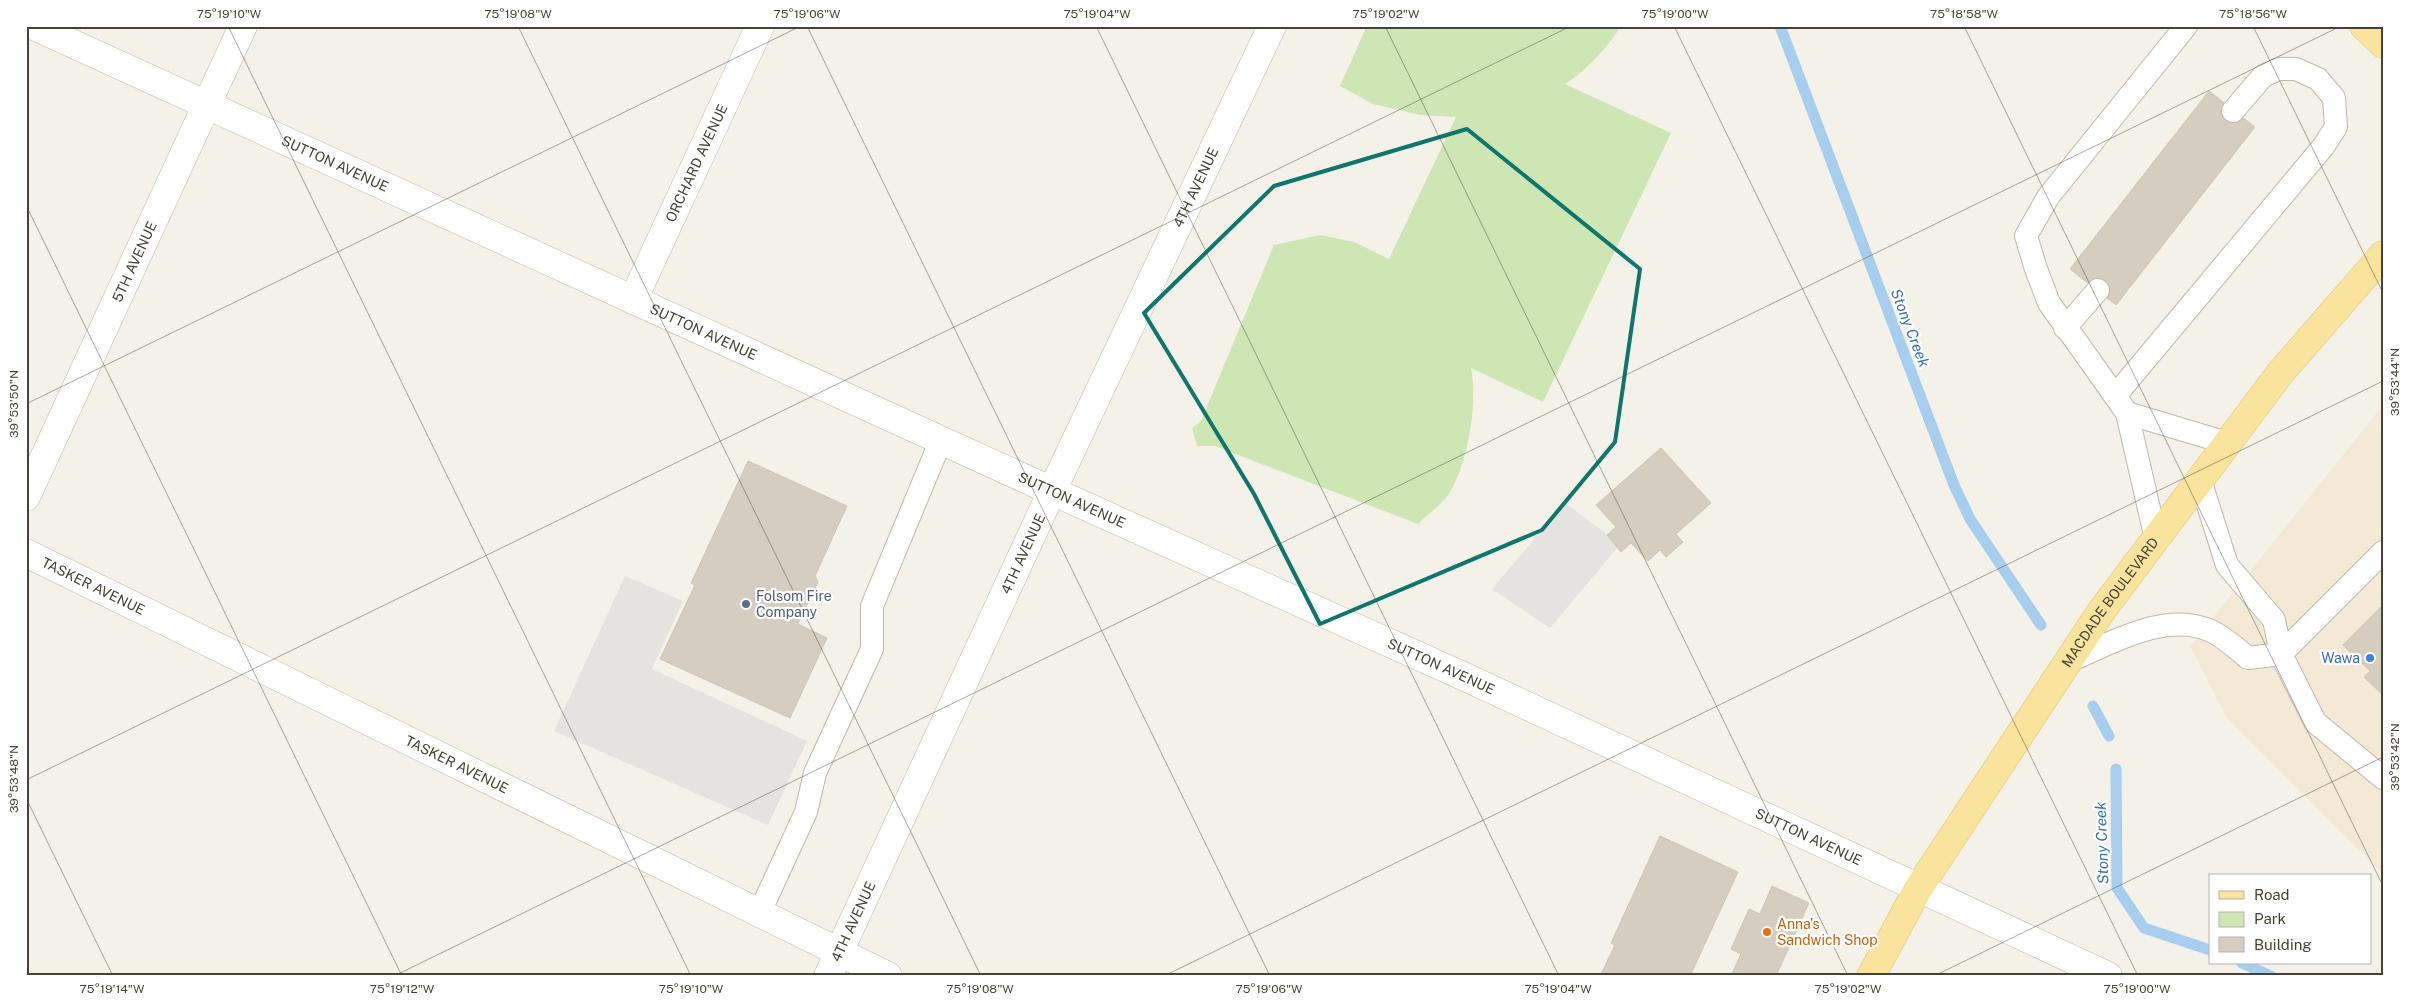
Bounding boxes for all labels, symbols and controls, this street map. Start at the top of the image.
text: 75°19'10"W [197,7,262,21]
text: 75°19'08"W [484,7,552,21]
text: 75°19'06"W [773,7,841,21]
text: 75°19'04"W [1063,7,1131,21]
text: 75°19'02"W [1353,7,1420,21]
text: 75°19'00"W [1642,7,1709,21]
text: 75°18'58"W [1930,7,1999,21]
text: 75°18'56"W [2219,7,2287,21]
street label: ORCHARD AVENUE [662,102,731,224]
street label: SUTTON AVENUE [279,132,391,195]
street label: 4TH AVENUE [1170,145,1221,230]
street label: 5TH AVENUE [109,219,160,305]
water label: Stony Creek [1888,286,1933,370]
street label: SUTTON AVENUE [647,300,759,363]
text: 39°53'44"N [2388,348,2402,416]
text: 39°53'50"N [7,370,21,438]
street label: SUTTON AVENUE [1016,469,1128,531]
street label: 4TH AVENUE [998,511,1048,597]
street label: MACDADE BOULEVARD [2058,534,2162,670]
street label: TASKER AVENUE [39,554,148,618]
place label: Folsom Fire Company [756,588,832,620]
marker: Folsom Fire Company [740,598,752,610]
street label: SUTTON AVENUE [1385,635,1497,698]
place label: Wawa [2321,650,2360,666]
marker: Wawa [2364,652,2376,664]
text: 39°53'42"N [2388,723,2402,791]
street label: TASKER AVENUE [403,732,511,797]
text: 39°53'48"N [7,745,21,813]
water label: Stony Creek [2092,801,2111,885]
street label: SUTTON AVENUE [1753,805,1864,868]
legend [2209,874,2372,964]
street label: 4TH AVENUE [828,879,879,964]
text: Road [2254,886,2290,903]
text: Park [2254,910,2286,927]
place label: Anna's Sandwich Shop [1777,916,1878,948]
marker: Anna's Sandwich Shop [1761,926,1773,938]
text: Building [2254,936,2312,953]
text: 75°19'14"W [80,982,145,996]
text: 75°19'12"W [370,982,435,996]
text: 75°19'10"W [659,982,724,996]
text: 75°19'08"W [946,982,1014,996]
text: 75°19'06"W [1235,982,1303,996]
text: 75°19'04"W [1524,982,1592,996]
text: 75°19'02"W [1815,982,1882,996]
text: 75°19'00"W [2104,982,2171,996]

